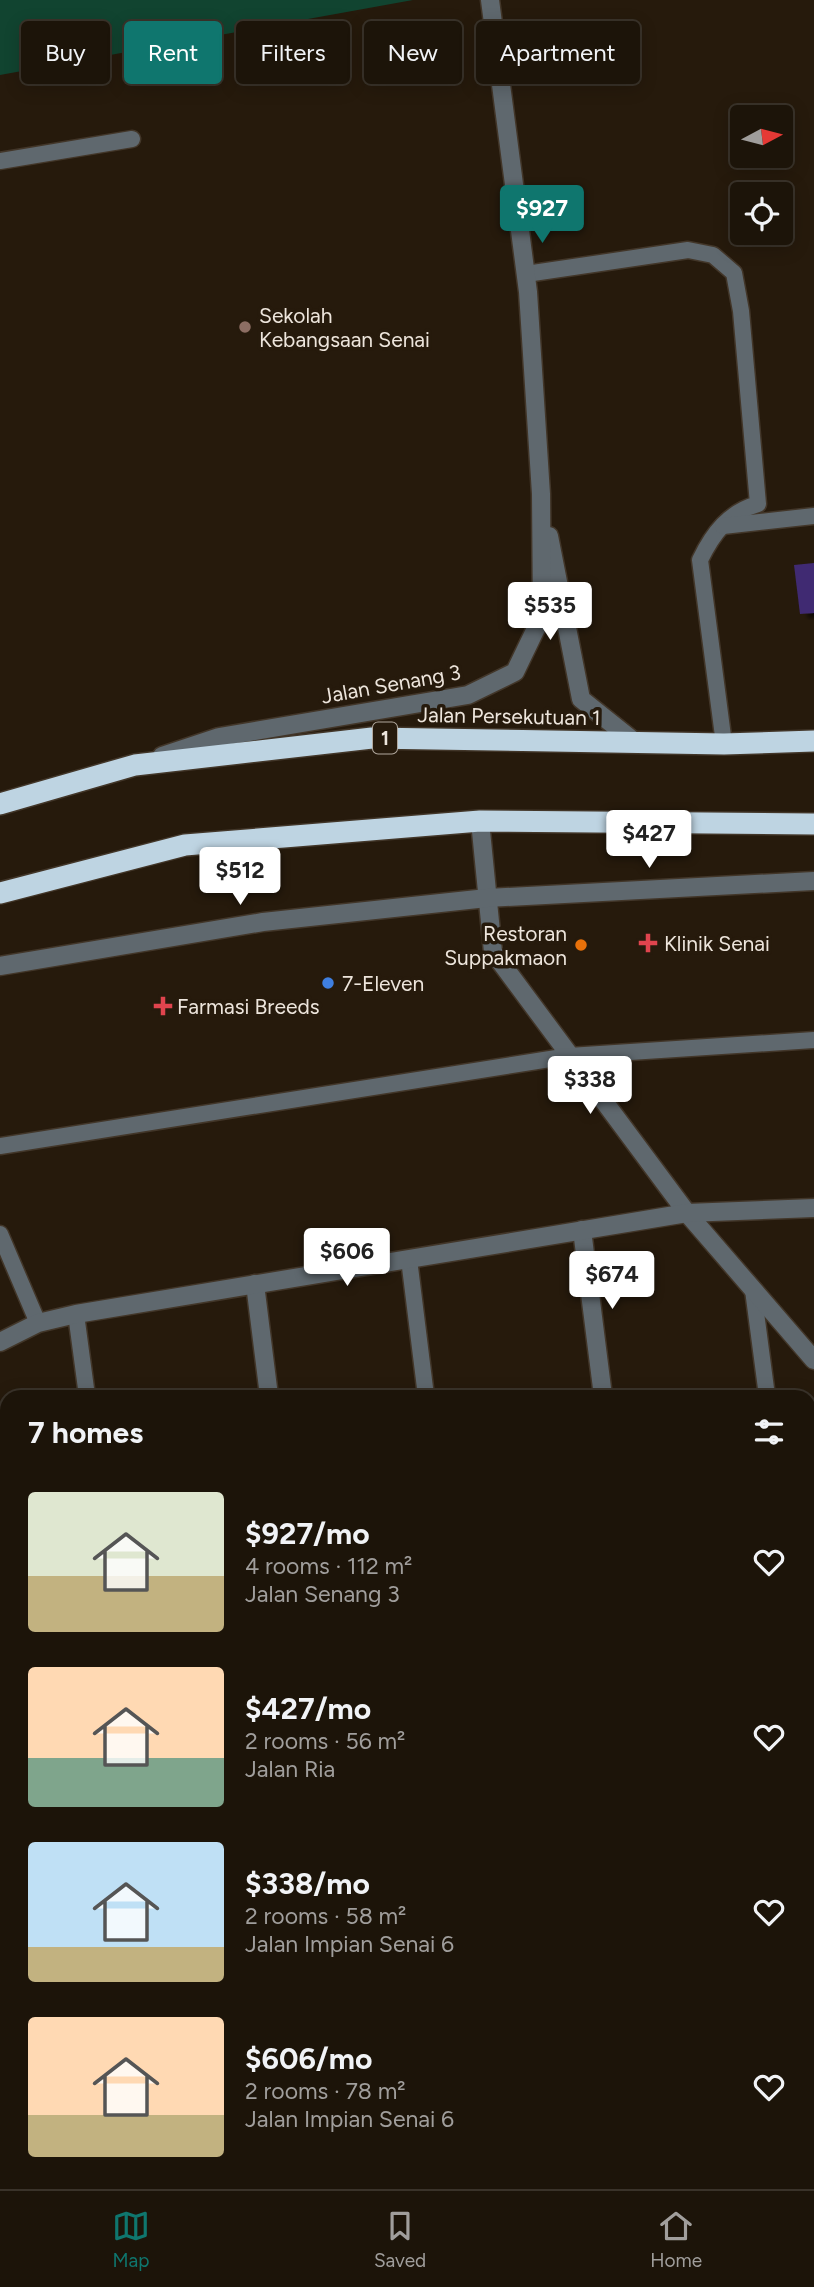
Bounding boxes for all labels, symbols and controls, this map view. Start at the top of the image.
chip: Buy [21,21,110,84]
chip: Rent [124,21,222,84]
chip: Filters [236,21,350,84]
chip: New [364,21,462,84]
chip: Apartment [476,21,640,84]
north arrow [730,105,793,168]
map controls [730,105,793,245]
button: locate [730,182,793,245]
pin: $927 [501,186,583,245]
text: $927 [516,194,568,222]
place label: Sekolah Kebangsaan Senai [259,303,430,352]
marker: Sekolah Kebangsaan Senai [237,319,253,335]
pin: $535 [509,582,591,642]
text: $535 [524,591,576,619]
street label: Jalan Senang 3 [319,659,463,709]
street label: Jalan Persekutuan 1 [417,702,601,730]
road number: 1 [373,722,397,754]
pin: $427 [608,810,690,870]
text: $427 [622,819,676,847]
pin: $512 [199,848,281,907]
text: $512 [215,856,265,884]
place label: Restoran Suppakmaon [444,921,567,970]
place label: Klinik Senai [664,931,770,956]
marker: Klinik Senai [638,933,658,953]
marker: Restoran Suppakmaon [573,937,589,953]
place label: 7-Eleven [342,971,424,996]
marker: 7-Eleven [320,975,336,991]
place label: Farmasi Breeds [177,994,319,1019]
marker: Farmasi Breeds [155,998,171,1014]
pin: $338 [549,1056,631,1116]
text: $338 [564,1065,616,1093]
pin: $606 [306,1228,388,1288]
text: $606 [320,1237,374,1265]
pin: $674 [571,1252,653,1311]
text: $674 [585,1260,639,1288]
icon: filters [750,1413,788,1451]
text: 7 homes [28,1414,143,1451]
text: $927/mo [245,1515,370,1552]
icon: home [84,1520,168,1604]
icon: heart [750,1543,788,1581]
text: 4 rooms · 112 m² [245,1552,412,1580]
text: Jalan Senang 3 [245,1580,400,1608]
text: $427/mo [245,1690,371,1727]
icon: home [84,1695,168,1779]
icon: heart [750,1718,788,1756]
text: 2 rooms · 56 m² [245,1727,405,1755]
text: Jalan Ria [245,1755,335,1783]
text: $338/mo [245,1865,370,1902]
icon: home [84,1870,168,1954]
icon: heart [750,1893,788,1931]
text: 2 rooms · 58 m² [245,1902,406,1930]
text: Jalan Impian Senai 6 [245,1930,454,1958]
text: $606/mo [245,2040,372,2077]
icon: home [84,2045,168,2129]
icon: heart [750,2068,788,2106]
text: 2 rooms · 78 m² [245,2077,406,2105]
text: Jalan Impian Senai 6 [245,2105,454,2133]
tab: Map [112,2207,150,2272]
tab: Saved [374,2207,426,2272]
tab: Home [650,2207,702,2272]

